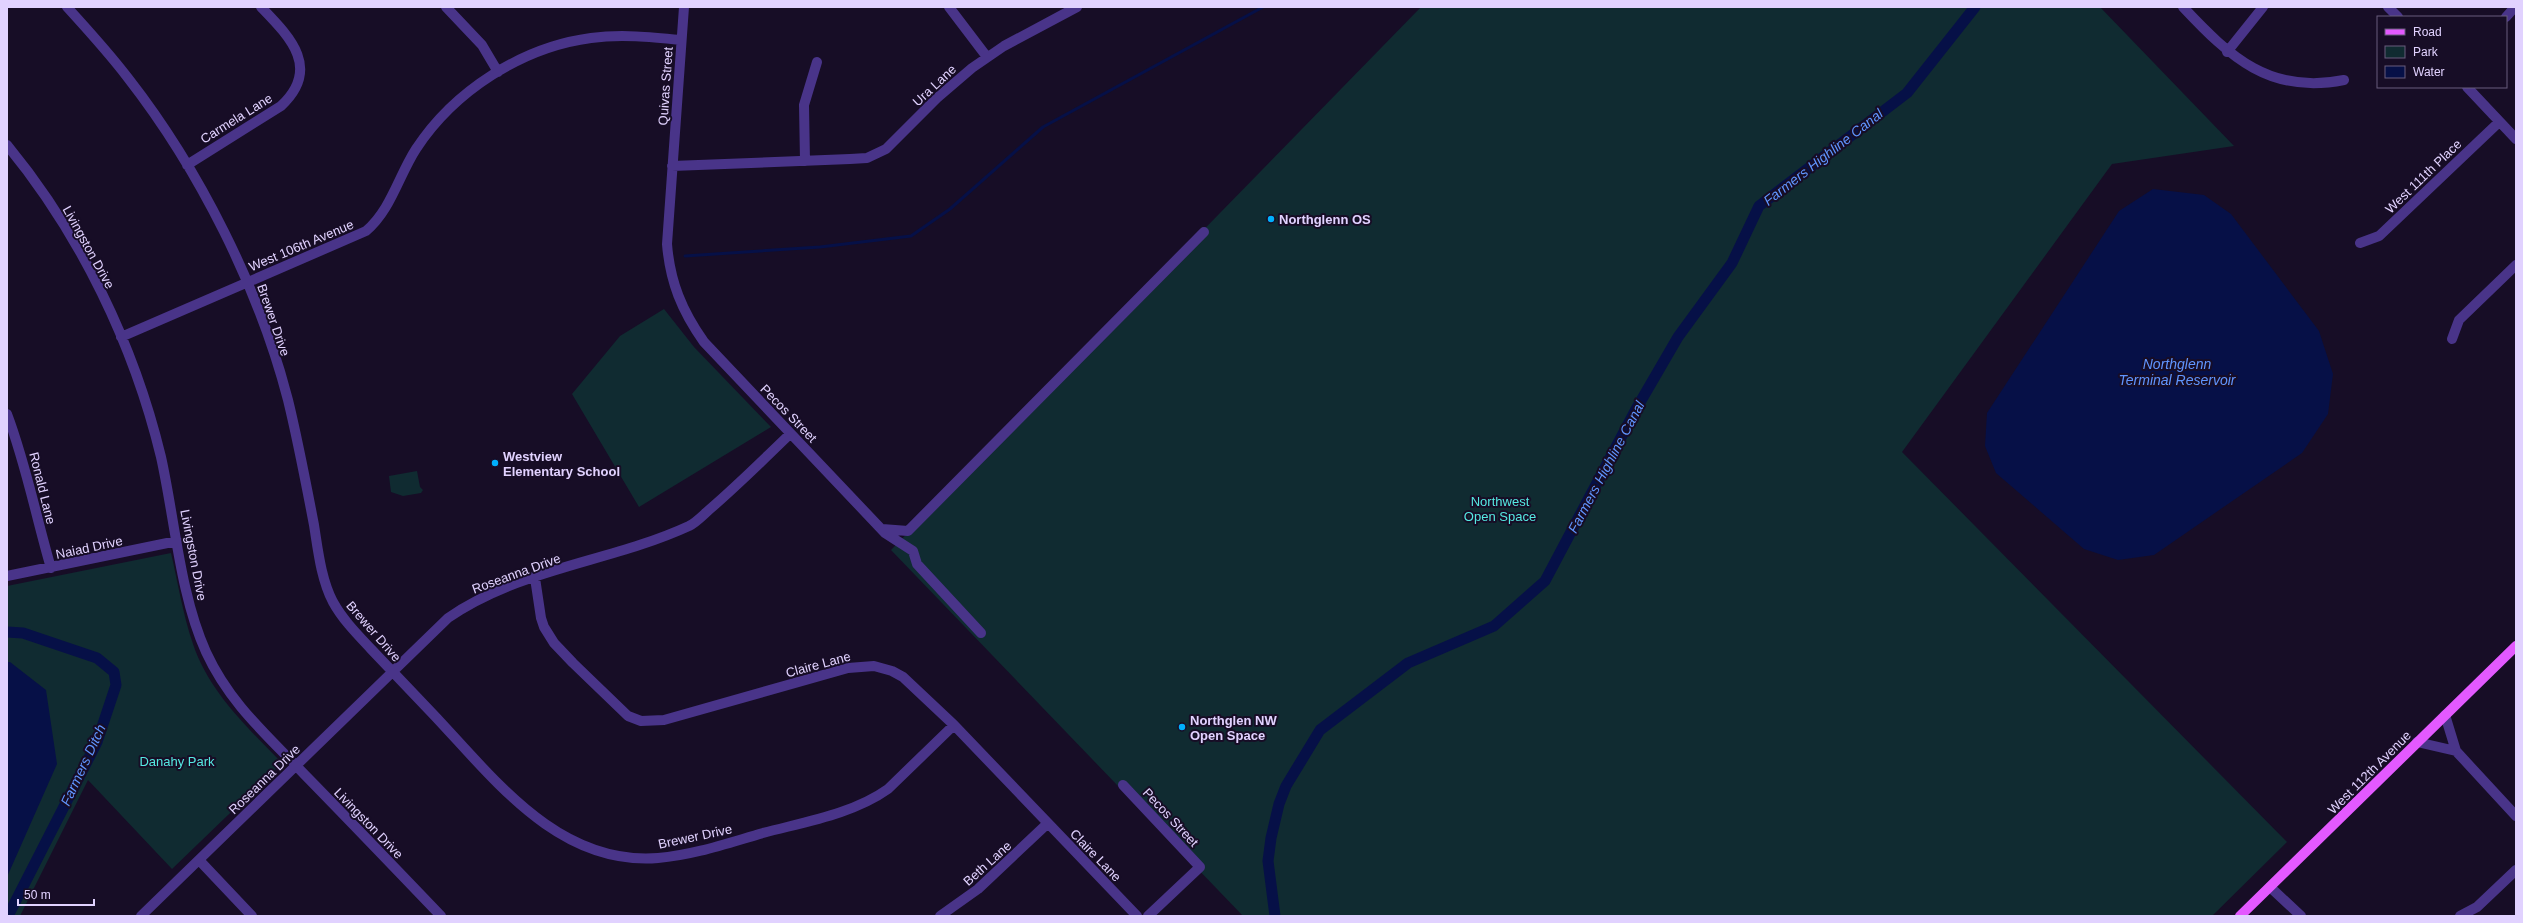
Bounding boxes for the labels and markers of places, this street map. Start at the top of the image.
place label: Northglenn OS [1279,212,1371,227]
marker: Northglenn OS [1266,214,1276,224]
place label: Westview Elementary School [503,449,620,479]
marker: Westview Elementary School [490,458,500,468]
place label: Northglen NW Open Space [1190,713,1277,743]
marker: Northglen NW Open Space [1177,722,1187,732]

